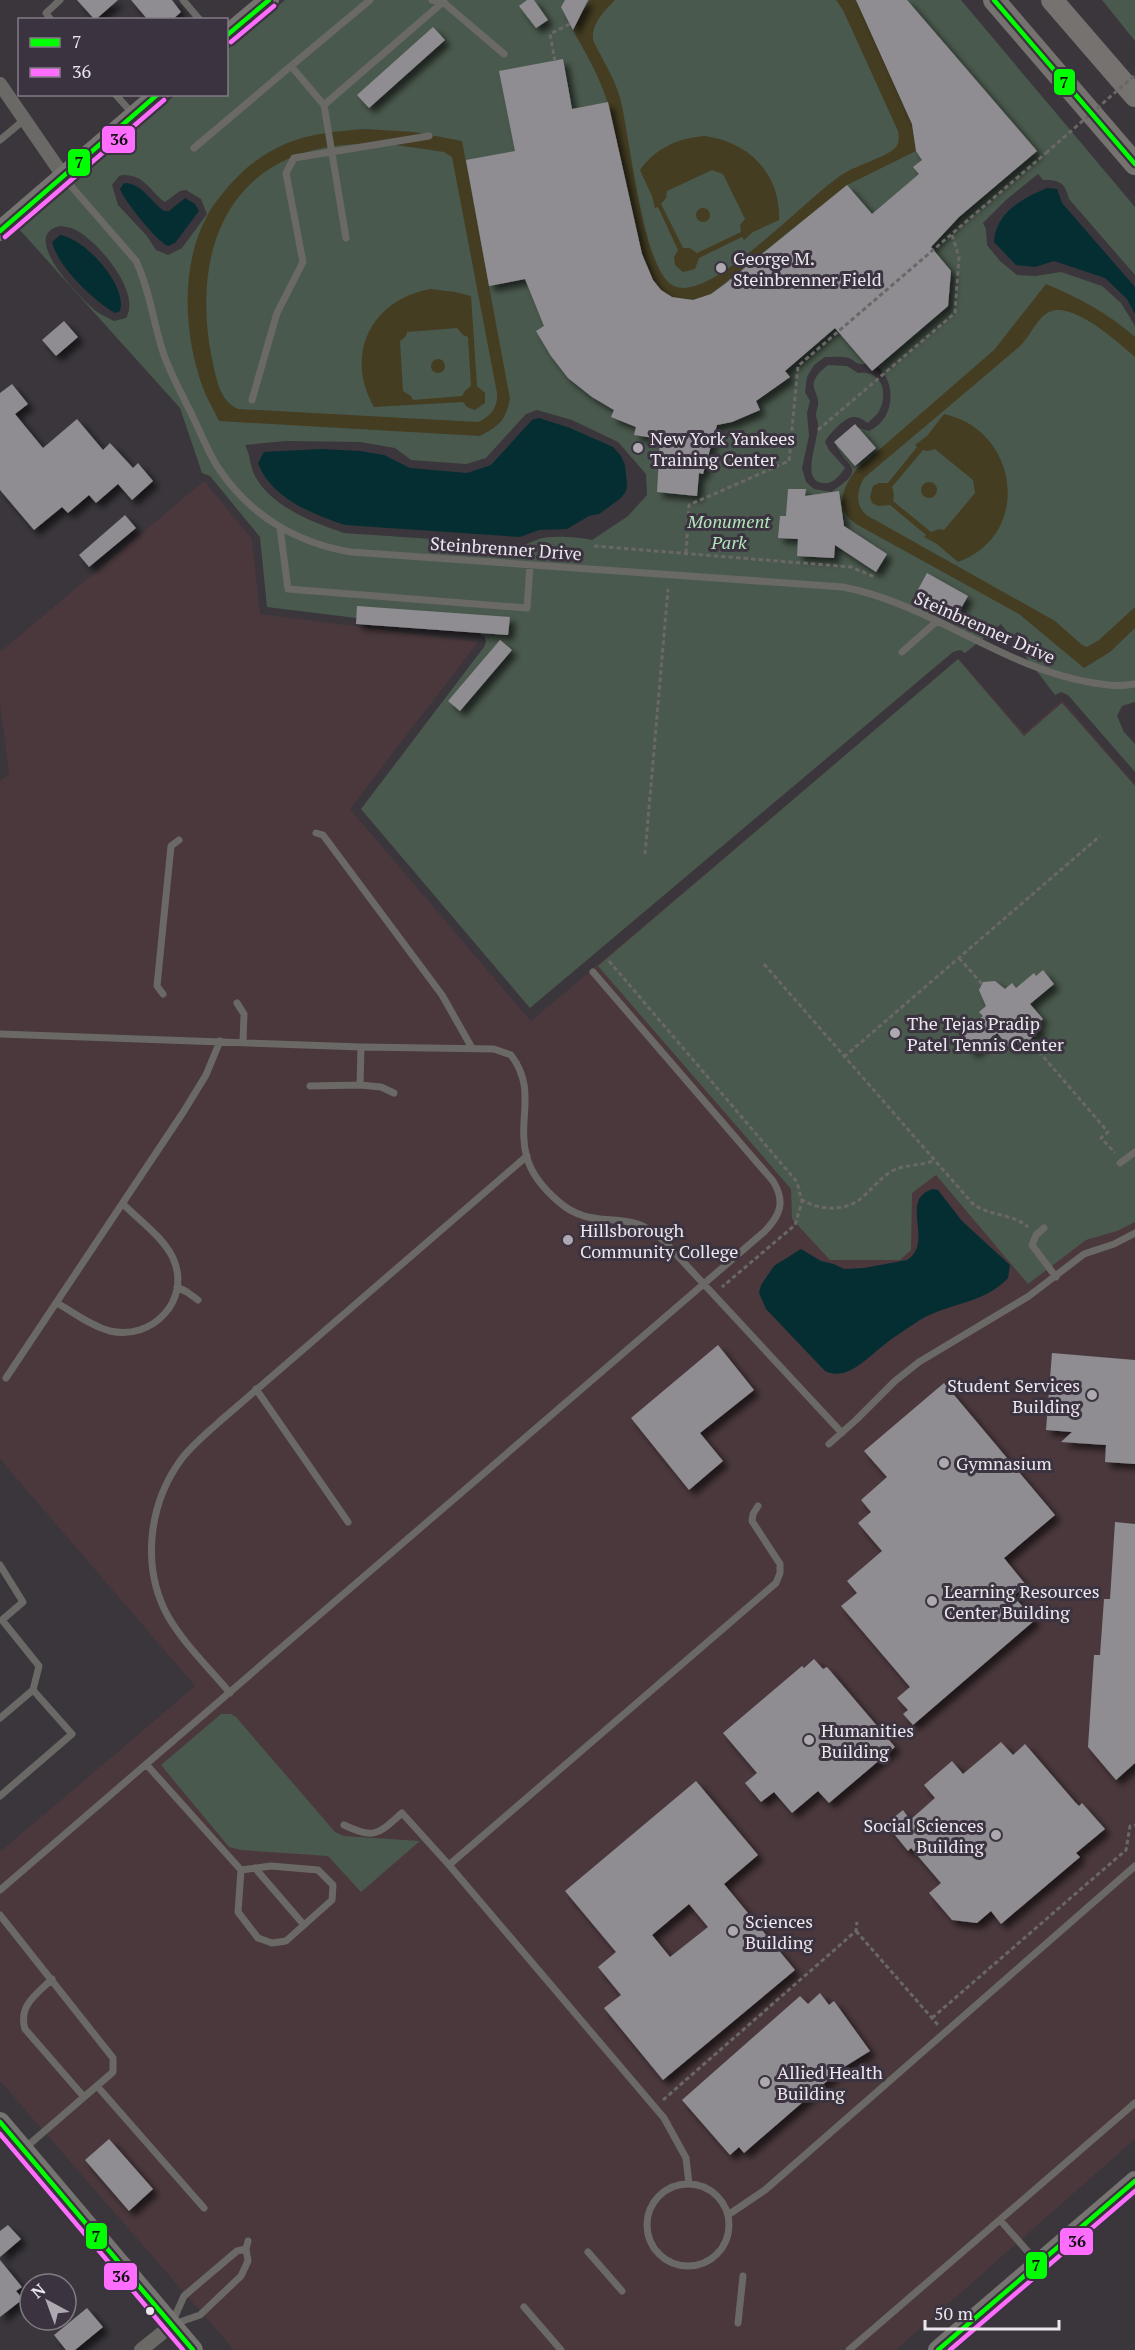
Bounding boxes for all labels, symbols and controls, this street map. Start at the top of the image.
legend [18,18,228,96]
text: 7 [72,29,82,53]
text: 36 [72,59,92,83]
line badge: 7 [1053,68,1076,96]
text: 7 [1059,71,1069,93]
line badge: 36 [101,125,136,154]
text: 36 [110,128,128,150]
line badge: 7 [67,148,91,177]
text: 7 [74,151,84,173]
place label: George M. Steinbrenner Field [733,246,882,291]
marker: George M. Steinbrenner Field [714,261,728,275]
place label: New York Yankees Training Center [650,426,795,471]
marker: New York Yankees Training Center [631,441,645,455]
park label: Monument Park [687,509,771,554]
street label: Steinbrenner Drive [429,531,583,565]
street label: Steinbrenner Drive [911,585,1059,669]
place label: The Tejas Pradip Patel Tennis Center [907,1011,1064,1056]
marker: The Tejas Pradip Patel Tennis Center [888,1026,902,1040]
place label: Hillsborough Community College [580,1218,738,1263]
marker: Hillsborough Community College [561,1233,575,1247]
place label: Student Services Building [947,1373,1081,1418]
marker: Student Services Building [1085,1388,1099,1402]
place label: Gymnasium [956,1451,1052,1475]
marker: Gymnasium [937,1456,951,1470]
place label: Learning Resources Center Building [944,1579,1100,1624]
marker: Learning Resources Center Building [925,1594,939,1608]
place label: Humanities Building [821,1718,914,1763]
marker: Humanities Building [802,1733,816,1747]
place label: Social Sciences Building [864,1813,985,1858]
marker: Social Sciences Building [989,1828,1003,1842]
place label: Sciences Building [745,1909,813,1954]
marker: Sciences Building [726,1924,740,1938]
place label: Allied Health Building [777,2060,883,2105]
marker: Allied Health Building [758,2075,772,2089]
line badge: 7 [85,2222,108,2250]
text: 7 [91,2225,101,2247]
line badge: 36 [1059,2227,1094,2256]
text: 36 [1068,2230,1086,2252]
line badge: 7 [1025,2251,1048,2280]
text: 7 [1031,2254,1041,2276]
line badge: 36 [103,2262,138,2291]
text: 36 [112,2265,130,2287]
north arrow [18,2272,78,2332]
text: N [26,2278,50,2303]
scale bar [925,2293,1058,2331]
text: 50 m [934,2301,974,2325]
unlabelled marker [144,2305,156,2317]

